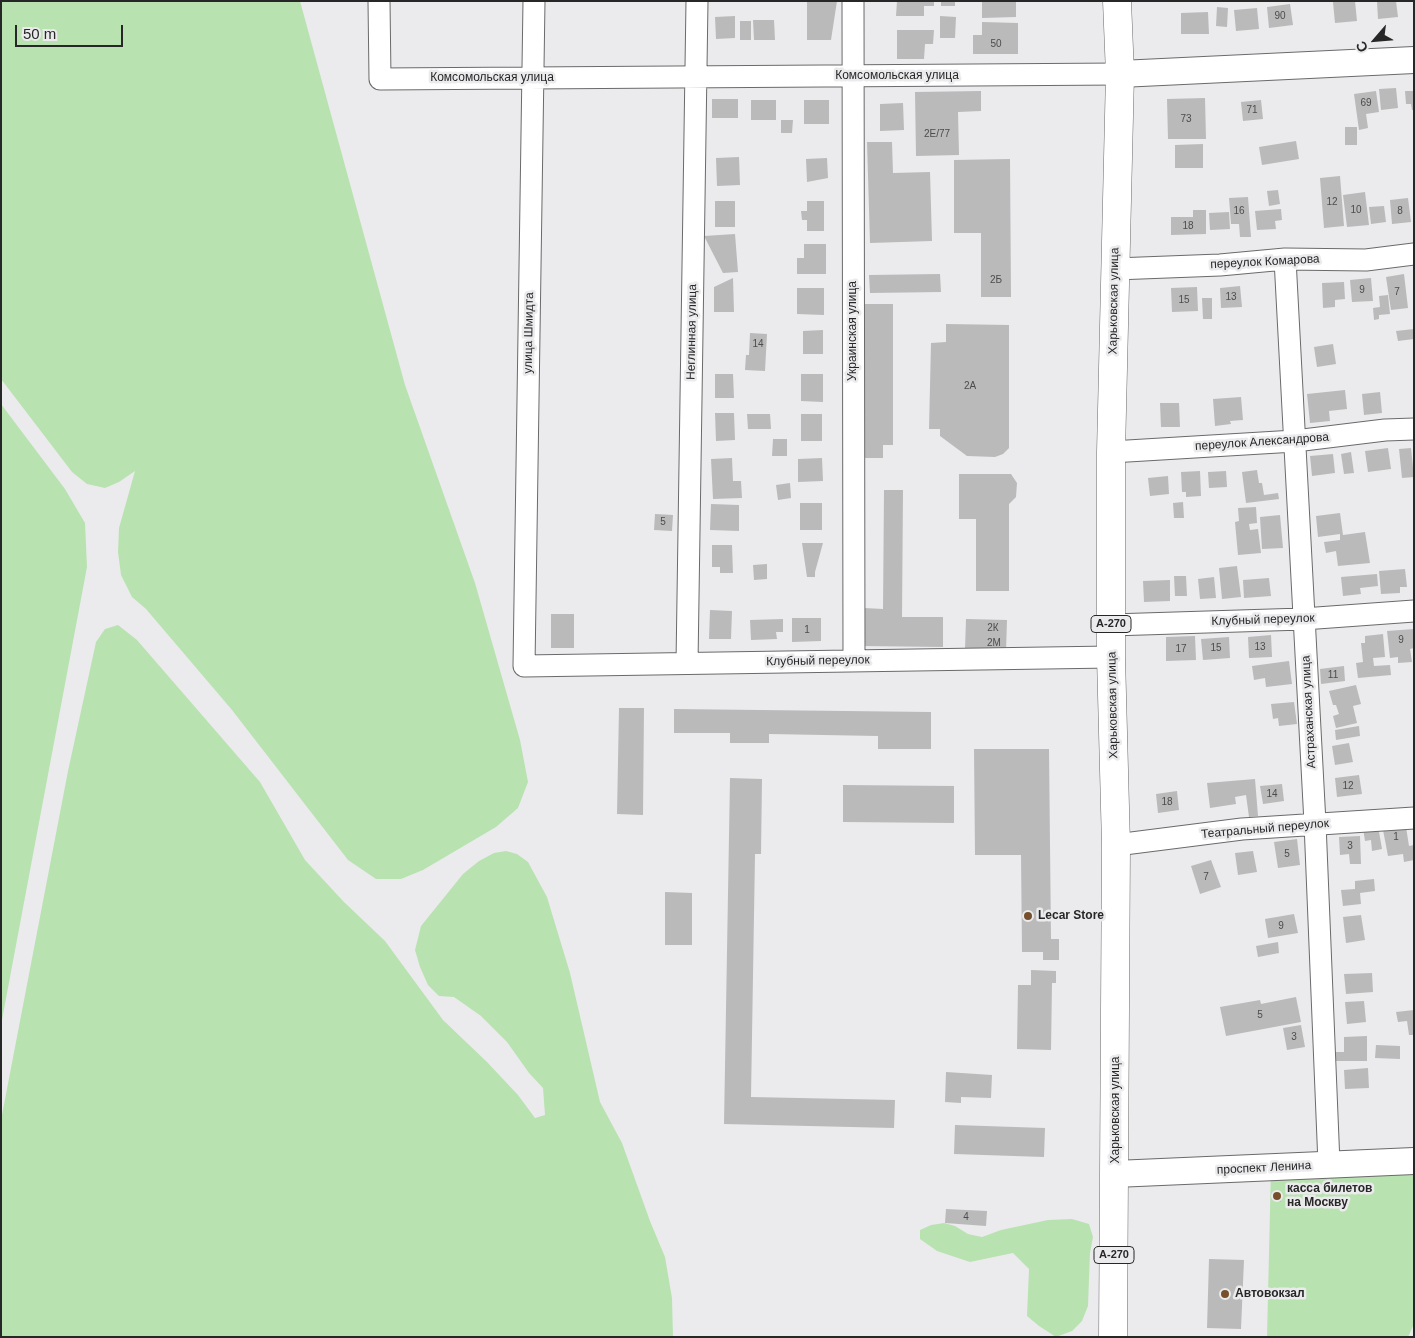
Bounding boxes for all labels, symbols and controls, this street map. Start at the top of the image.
house number: 90 [1274,10,1286,22]
scale bar [18,15,125,47]
north arrow [1350,15,1400,65]
text: 50 m [23,25,56,42]
house number: 50 [990,38,1002,50]
text: С [1352,39,1371,55]
street label: Комсомольская улица [835,69,959,83]
street label: Комсомольская улица [430,71,554,85]
house number: 69 [1360,97,1372,109]
house number: 71 [1246,104,1258,116]
house number: 73 [1180,113,1192,125]
house number: 2Е/77 [924,128,950,140]
house number: 12 [1326,196,1338,208]
house number: 10 [1350,204,1362,216]
house number: 16 [1233,205,1245,217]
house number: 8 [1397,205,1403,217]
house number: 18 [1182,220,1194,232]
street label: Харьковская улица [1106,247,1122,355]
street label: переулок Комарова [1210,252,1320,272]
house number: 2Б [990,274,1002,286]
street label: Украинская улица [846,281,860,381]
street label: Неглинная улица [684,284,700,380]
house number: 9 [1359,284,1365,296]
house number: 7 [1394,286,1400,298]
house number: 13 [1225,291,1237,303]
street label: улица Шмидта [521,292,537,374]
house number: 15 [1178,294,1190,306]
house number: 14 [752,338,764,350]
house number: 2А [964,380,976,392]
street label: переулок Александрова [1195,430,1329,454]
house number: 5 [660,516,666,528]
street label: Клубный переулок [1211,611,1315,629]
road number: А-270 [1091,616,1131,632]
house number: 2К [987,622,999,634]
house number: 1 [804,624,810,636]
house number: 9 [1398,634,1404,646]
house number: 2М [987,637,1001,649]
house number: 13 [1254,641,1266,653]
house number: 15 [1210,642,1222,654]
house number: 17 [1175,643,1187,655]
street label: Харьковская улица [1105,651,1121,759]
street label: Клубный переулок [766,653,870,669]
street label: Астраханская улица [1299,655,1319,769]
house number: 11 [1328,669,1338,681]
house number: 12 [1342,780,1354,792]
house number: 14 [1266,788,1278,800]
house number: 18 [1161,796,1173,808]
street label: Театральный переулок [1200,816,1330,842]
house number: 1 [1393,831,1399,843]
house number: 3 [1347,840,1353,852]
house number: 5 [1284,848,1290,860]
house number: 7 [1203,871,1209,883]
place label: Lecar Store [1038,909,1104,923]
marker: Lecar Store [1022,910,1034,922]
house number: 9 [1278,920,1284,932]
house number: 5 [1257,1009,1263,1021]
house number: 3 [1291,1031,1297,1043]
street label: Харьковская улица [1109,1057,1123,1163]
street label: проспект Ленина [1216,1158,1312,1178]
place label: касса билетов на Москву [1287,1182,1372,1210]
marker: касса билетов на Москву [1271,1190,1283,1202]
house number: 4 [963,1211,969,1223]
road number: А-270 [1094,1246,1134,1264]
place label: Автовокзал [1235,1287,1305,1301]
marker: Автовокзал [1219,1288,1231,1300]

